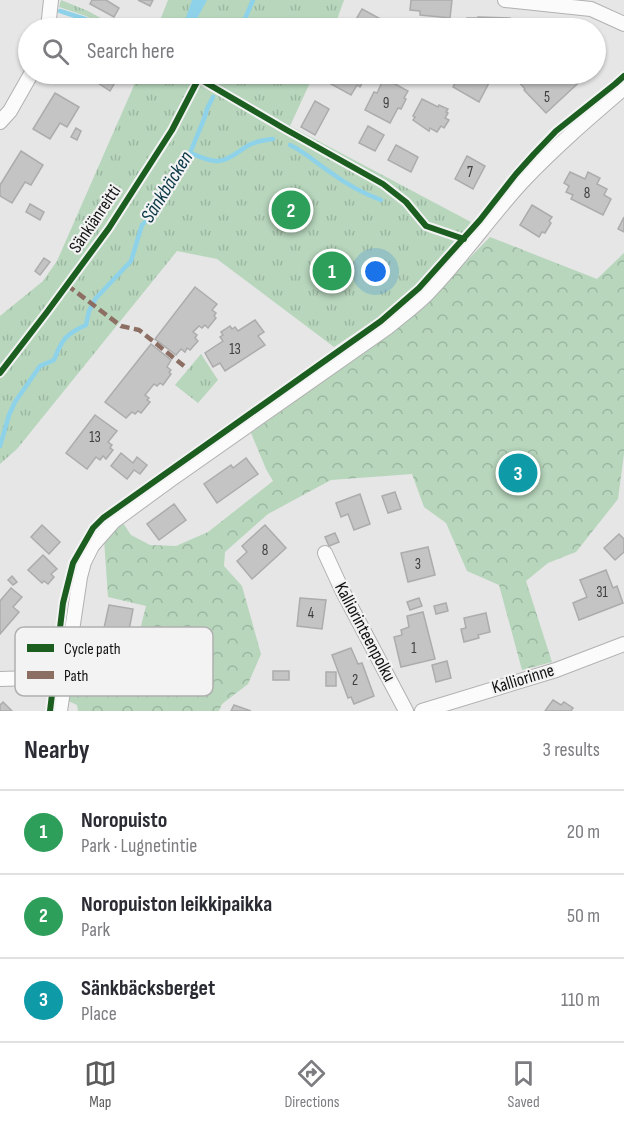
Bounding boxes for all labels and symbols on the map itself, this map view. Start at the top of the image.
house number: 5 [544,88,550,107]
house number: 9 [383,94,389,113]
water label: Sänkbäcken [136,147,198,227]
house number: 7 [467,163,473,182]
street label: Sänkiänreitti [65,181,125,257]
house number: 8 [584,184,590,203]
pin: 2 [272,188,310,232]
pin: 1 [312,248,352,294]
your location [361,257,390,286]
house number: 13 [229,340,241,359]
house number: 13 [89,428,101,447]
pin: 3 [498,450,538,496]
house number: 8 [262,541,268,560]
house number: 3 [415,555,421,574]
street label: Kalliorinteenpolku [330,579,400,685]
house number: 31 [596,583,609,602]
house number: 4 [308,604,314,623]
legend [15,627,213,696]
house number: 1 [411,639,417,658]
text: Cycle path [64,640,121,659]
street label: Kalliorinne [489,660,557,698]
text: Path [64,667,88,686]
house number: 2 [352,671,358,690]

